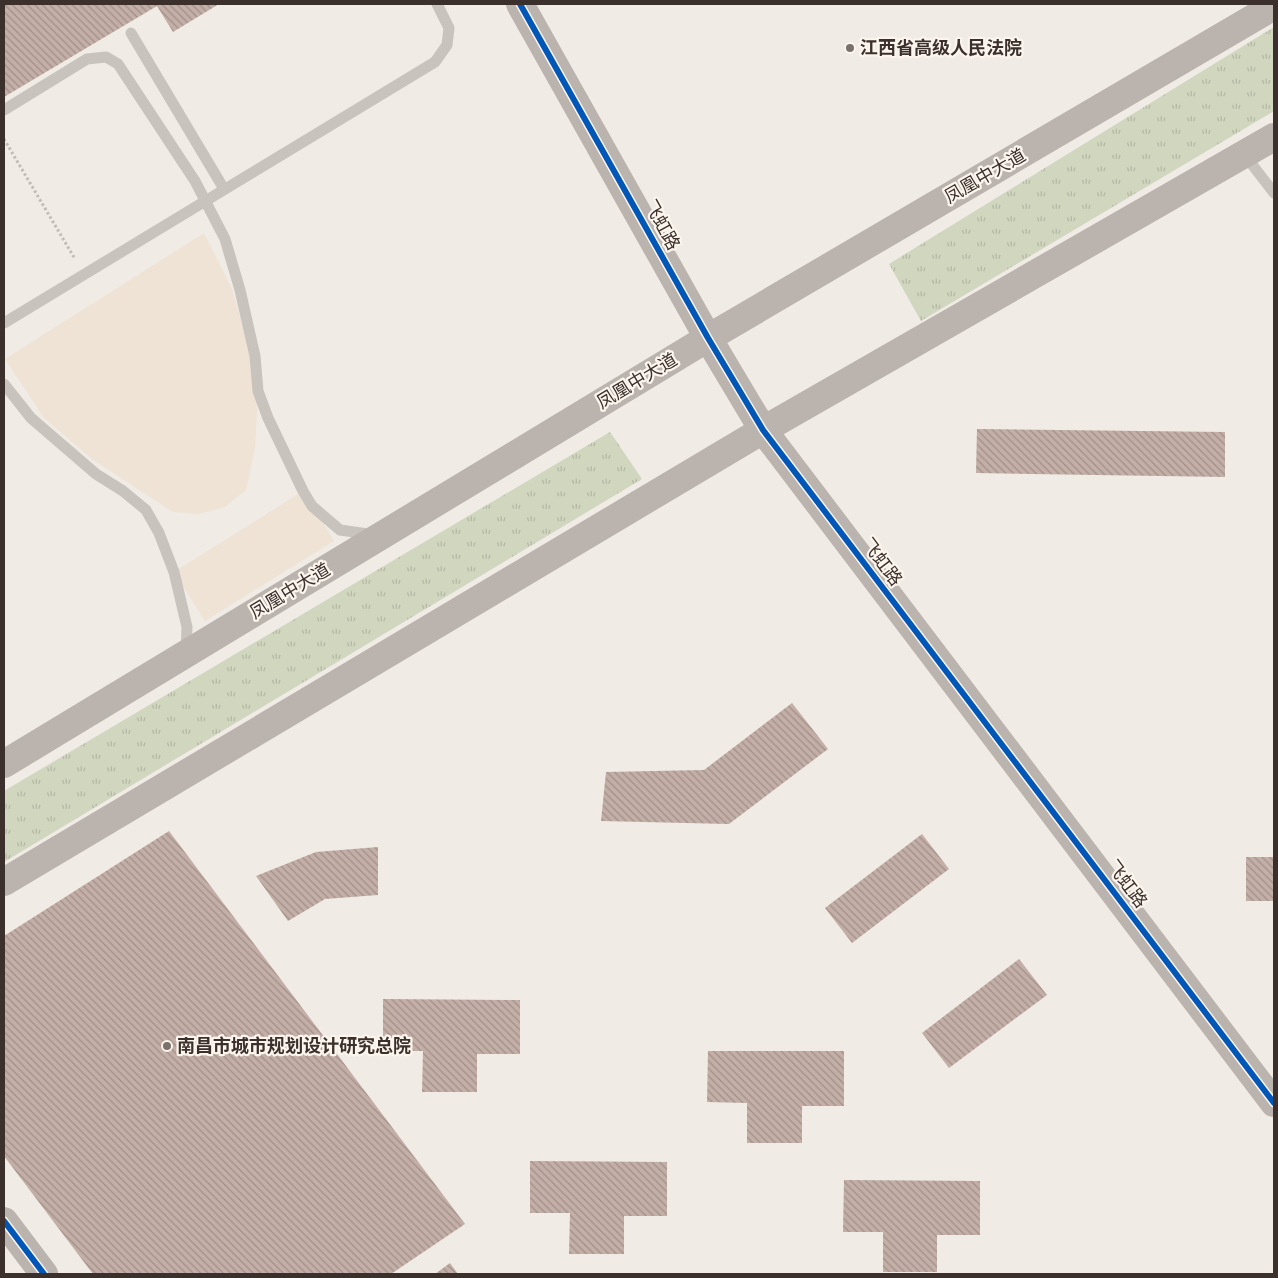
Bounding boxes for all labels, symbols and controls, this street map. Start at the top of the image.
place label: 江西省高级人民法院 [860,37,1022,58]
marker: 江西省高级人民法院 [844,42,856,54]
street label: 凤凰中大道 [941,144,1029,207]
street label: 飞虹路 [640,196,685,253]
street label: 凤凰中大道 [593,348,681,413]
street label: 飞虹路 [858,534,907,590]
street label: 凤凰中大道 [246,558,334,623]
street label: 飞虹路 [1103,856,1152,912]
place label: 南昌市城市规划设计研究总院 [177,1035,411,1056]
marker: 南昌市城市规划设计研究总院 [161,1040,173,1052]

